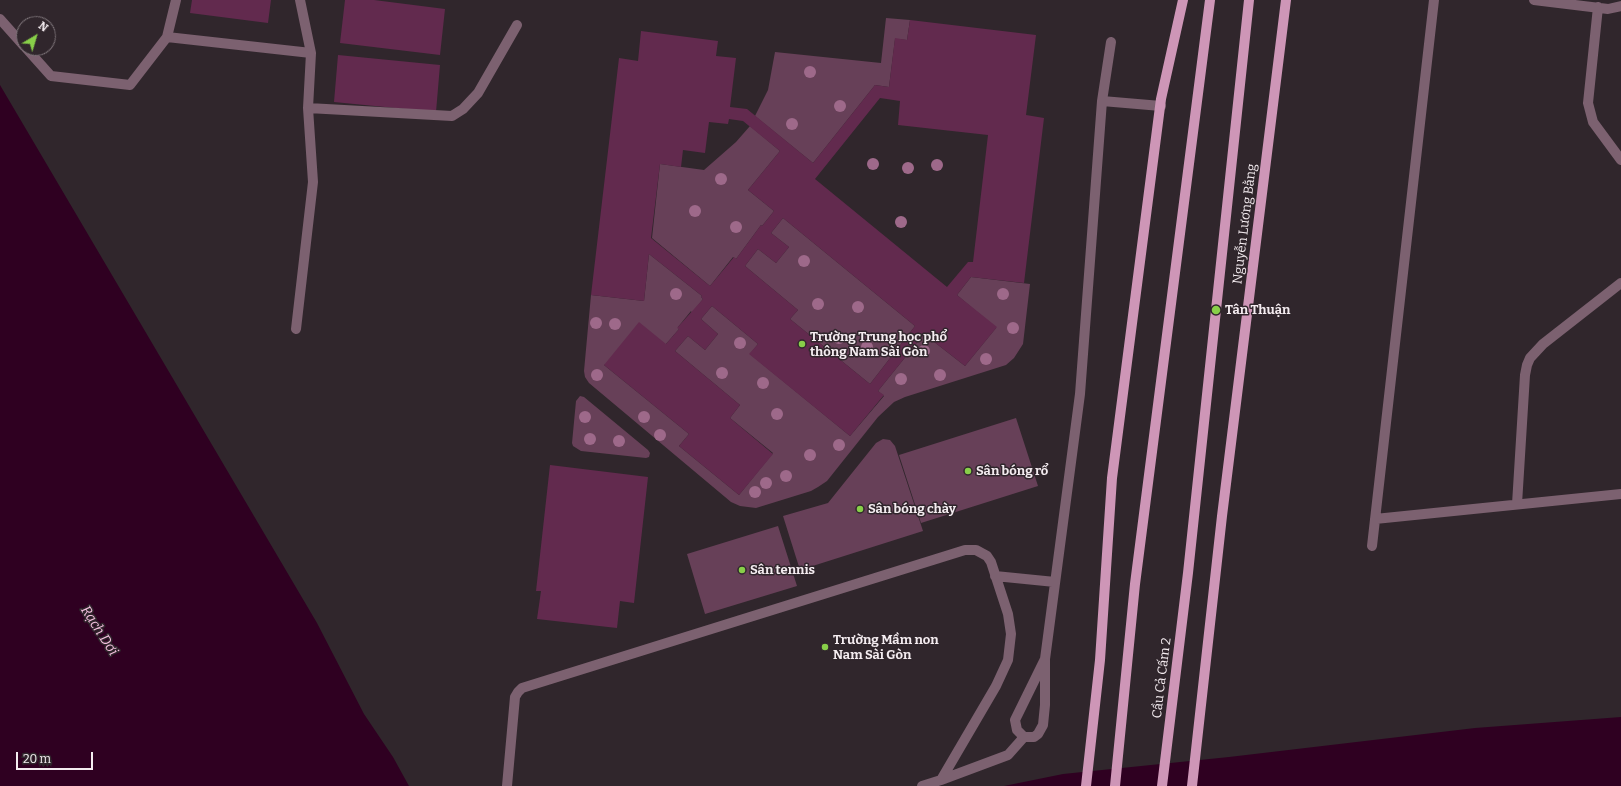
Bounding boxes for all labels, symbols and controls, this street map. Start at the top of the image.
north arrow [16,16,56,56]
text: N [36,19,50,35]
street label: Nguyễn Lương Bằng [1230,163,1260,285]
place label: Tân Thuận [1225,302,1290,318]
marker: Tân Thuận [1210,304,1222,316]
place label: Trường Trung học phổ thông Nam Sài Gòn [810,329,947,360]
marker: Trường Trung học phổ thông Nam Sài Gòn [797,339,807,349]
place label: Sân bóng rổ [976,463,1048,479]
marker: Sân bóng rổ [963,466,973,476]
place label: Sân bóng chày [868,501,956,517]
marker: Sân bóng chày [855,504,865,514]
place label: Sân tennis [750,562,815,578]
marker: Sân tennis [737,565,747,575]
water label: Rạch Dơi [77,603,121,659]
place label: Trường Mầm non Nam Sài Gòn [833,632,939,663]
street label: Cầu Cả Cấm 2 [1149,637,1175,719]
marker: Trường Mầm non Nam Sài Gòn [820,642,830,652]
scale bar [18,744,95,770]
text: 20 m [23,752,51,766]

